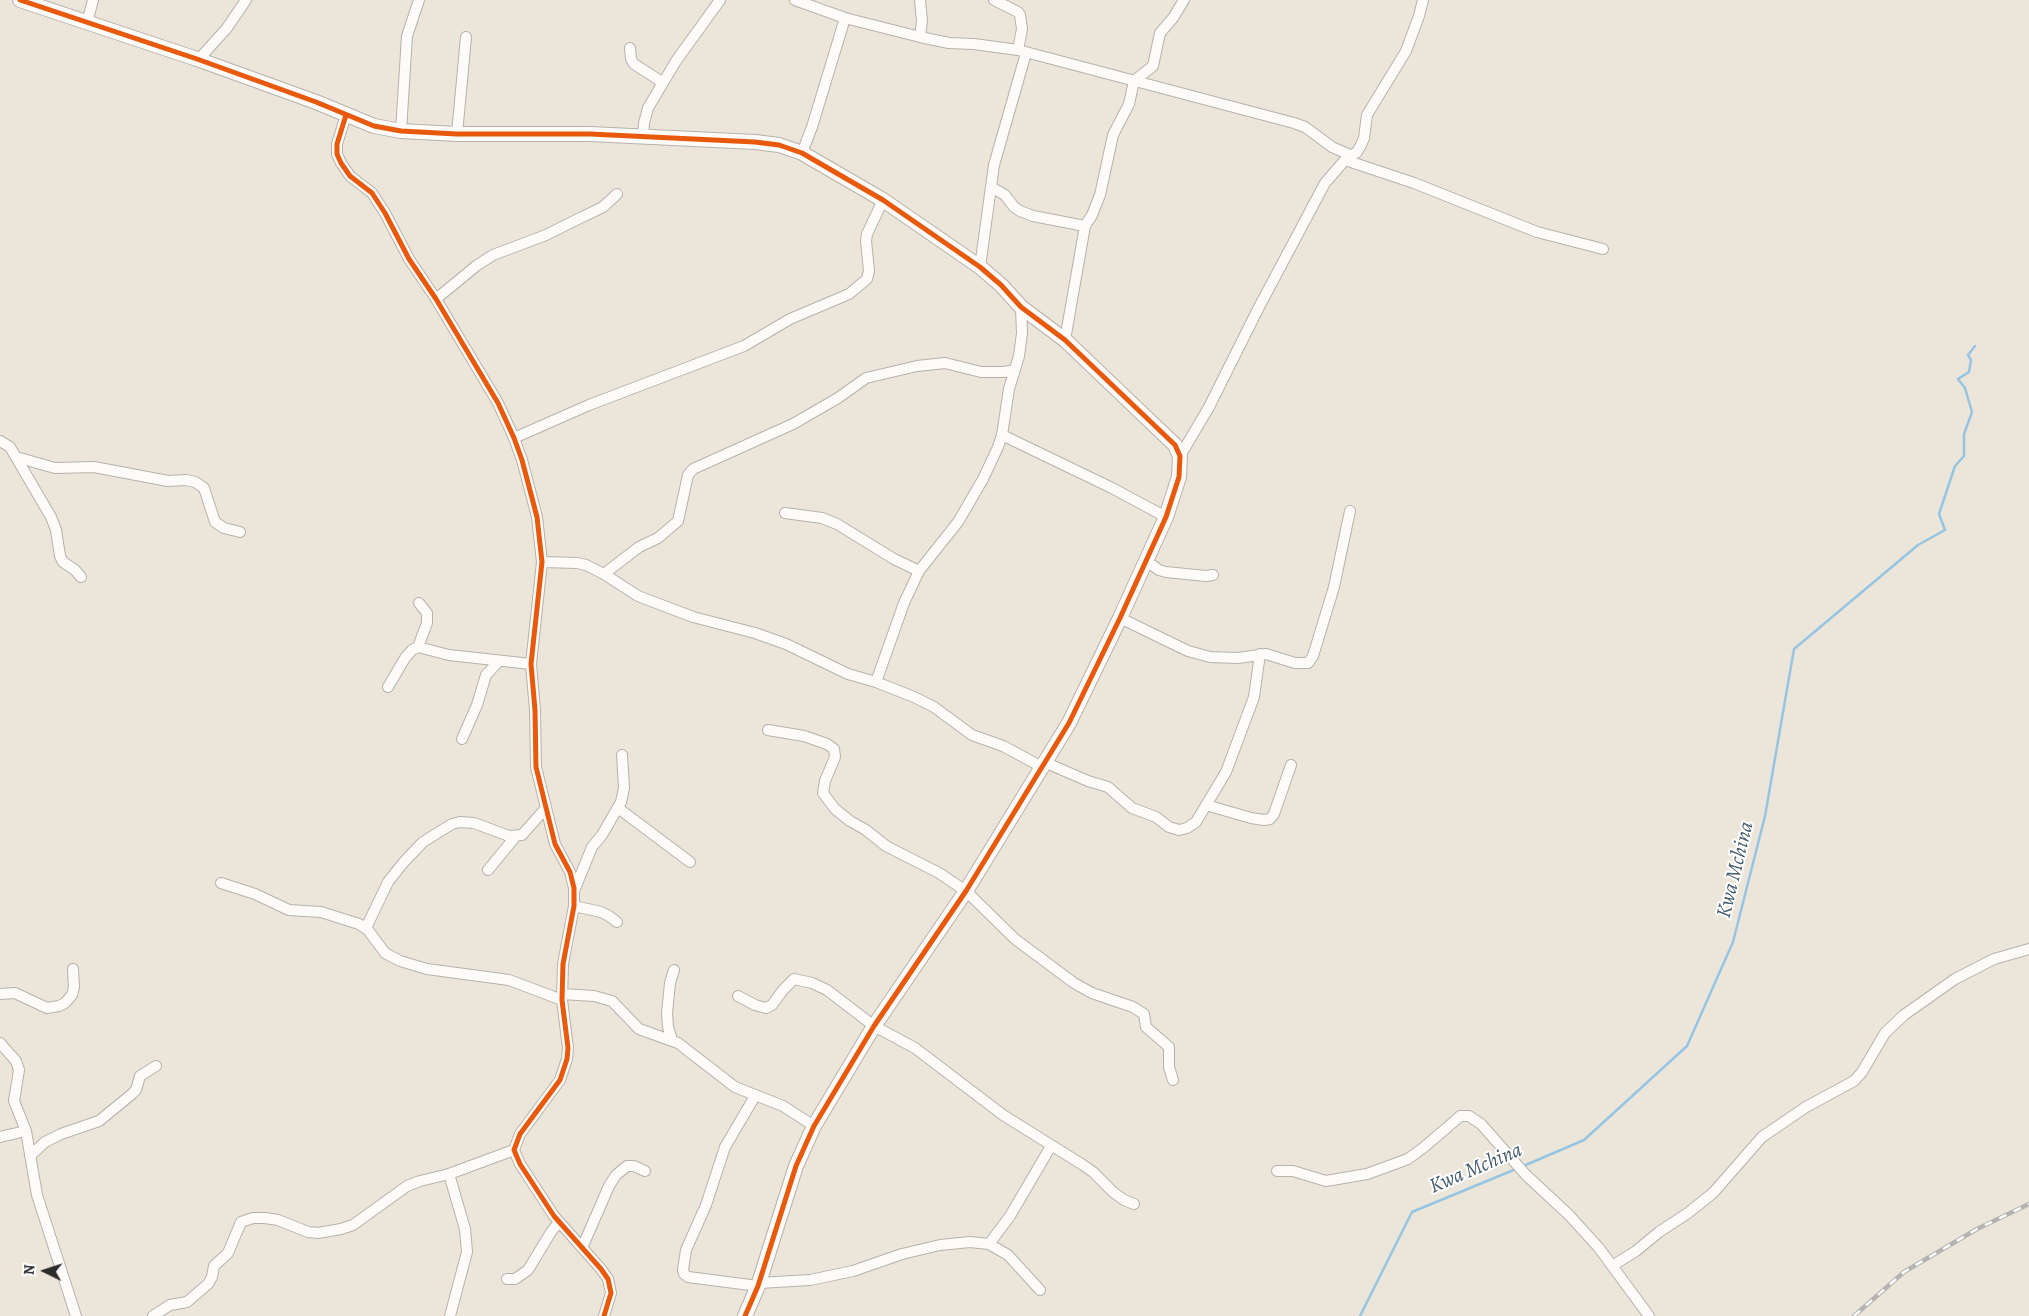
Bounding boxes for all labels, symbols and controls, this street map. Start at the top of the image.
water label: Kwa Mchina [1712,819,1760,921]
water label: Kwa Mchina [1426,1138,1526,1200]
north arrow [20,1246,70,1296]
text: N [20,1264,39,1276]

